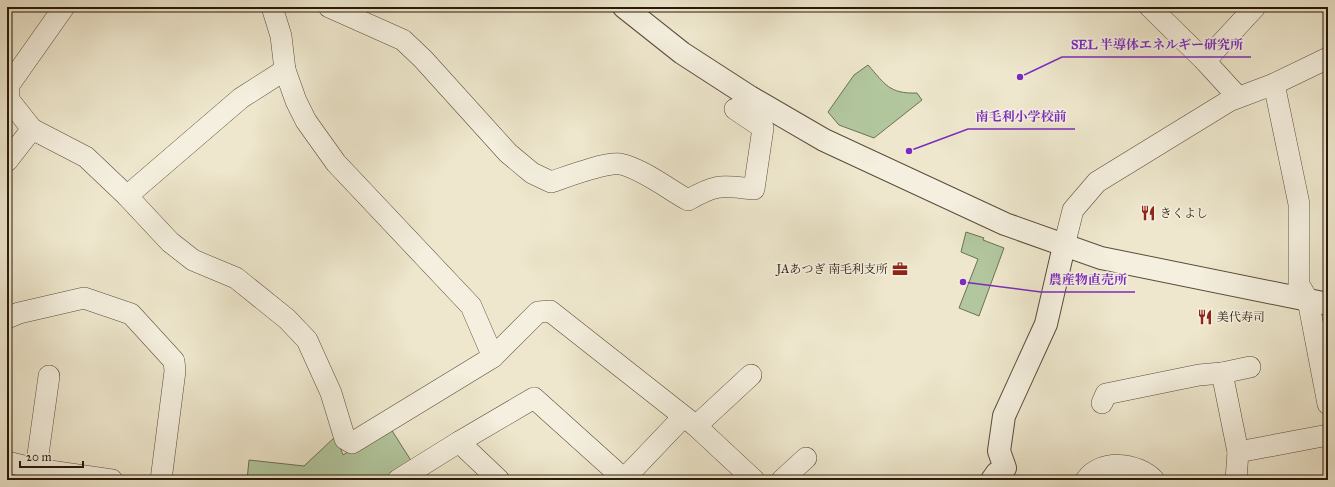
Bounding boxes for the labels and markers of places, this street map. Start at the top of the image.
callout: SEL 半導体エネルギー研究所 [1062,32,1251,57]
callout: 南毛利小学校前 [968,104,1075,129]
restaurant icon: きくよし [1139,204,1157,222]
place label: きくよし [1160,206,1208,220]
office icon: JAあつぎ 南毛利支所 [891,260,909,278]
place label: JAあつぎ 南毛利支所 [775,262,888,277]
callout: 農産物直売所 [1041,267,1135,292]
restaurant icon: 美代寿司 [1196,308,1214,326]
place label: 美代寿司 [1217,310,1265,324]

